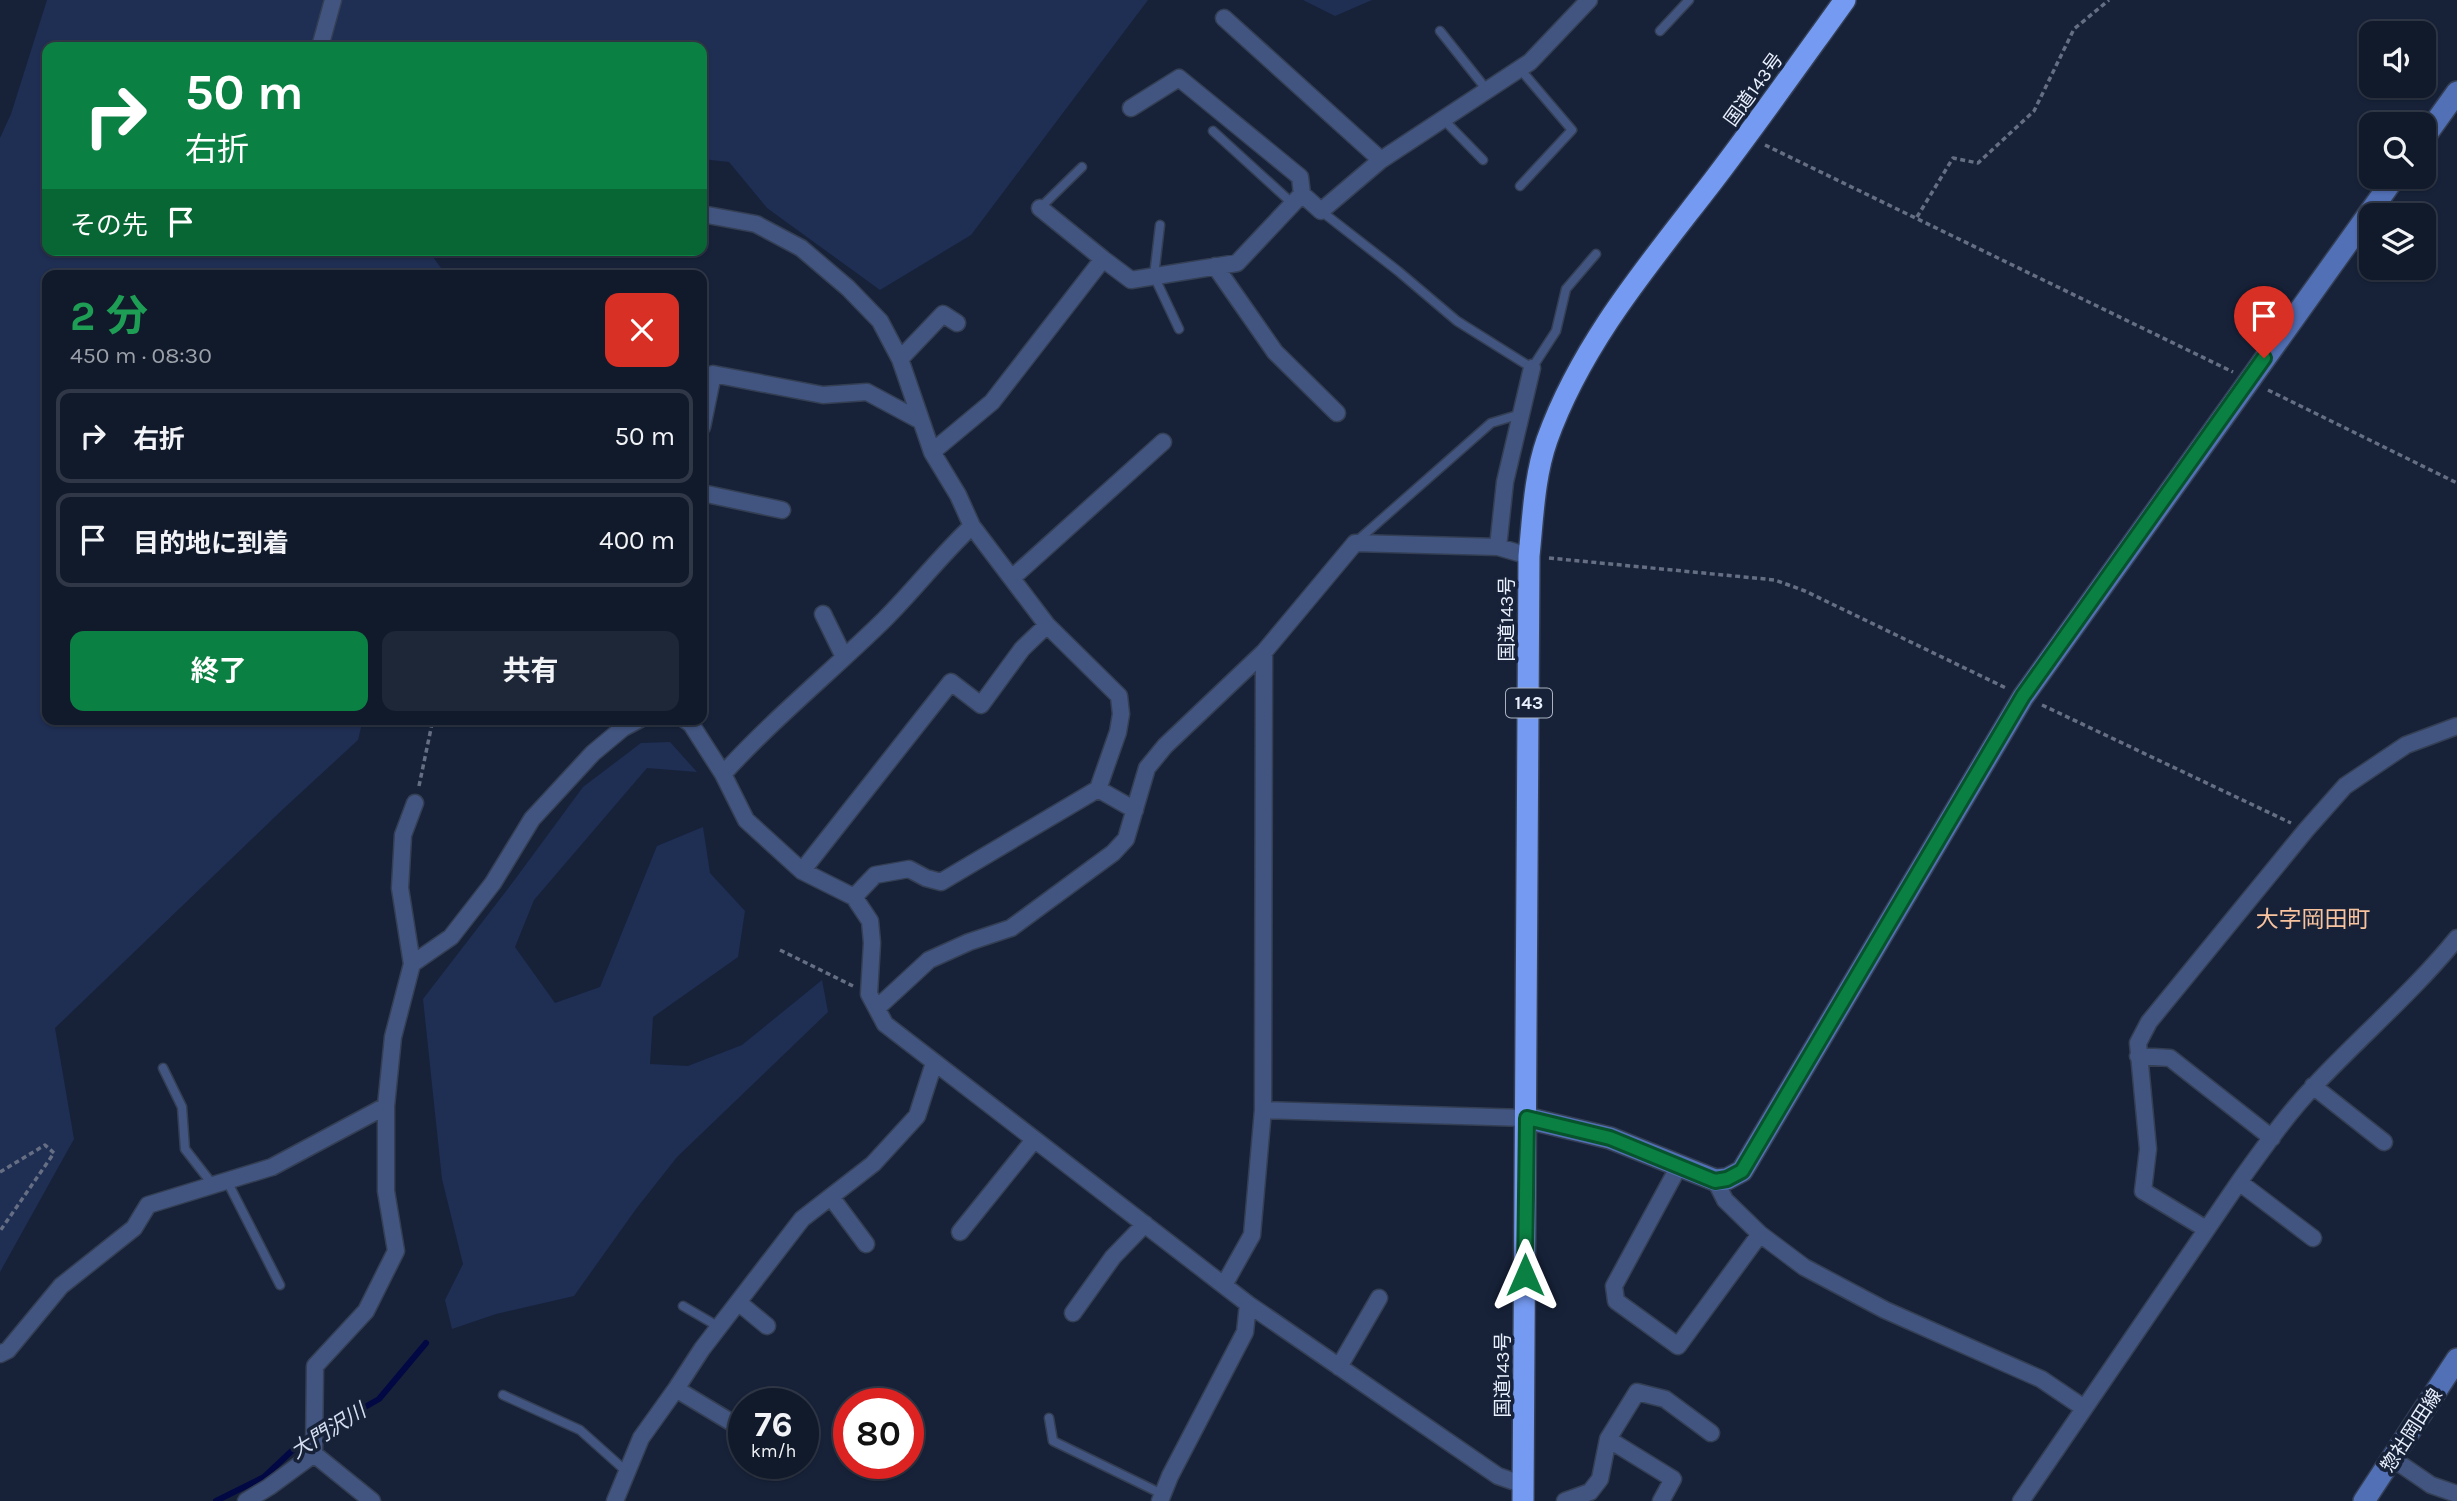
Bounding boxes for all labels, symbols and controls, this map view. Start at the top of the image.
map controls [2359,21,2436,280]
button: sound [2359,21,2436,98]
street label: 国道143号 [1720,49,1788,130]
text: 50 m [185,64,303,121]
icon: right [70,70,161,161]
button: search [2359,112,2436,189]
text: 右折 [185,131,249,168]
icon: arrive [162,203,200,241]
button: layers [2359,203,2436,280]
text: その先 [70,210,148,241]
pin [2234,286,2294,358]
text: 2 分 [70,291,148,341]
button: close [605,293,679,367]
icon: arrive [2245,297,2283,335]
text: 450 m · 08:30 [70,342,212,369]
icon: right [74,417,112,455]
text: 50 m [614,421,675,452]
text: 右折 [133,424,185,455]
icon: arrive [74,521,112,559]
text: 400 m [599,525,675,556]
text: 目的地に到着 [133,528,289,559]
street label: 国道143号 [1496,576,1518,662]
button: 終了 [70,631,368,711]
button: 共有 [382,631,679,711]
road number: 143 [1506,688,1552,718]
district label: 大字岡田町 [2256,906,2371,933]
position arrow [1488,1238,1562,1312]
street label: 国道143号 [1492,1332,1514,1418]
street label: 惣社岡田線 [2377,1385,2447,1476]
speed limit sign: 80 [833,1388,924,1479]
water label: 大門沢川 [286,1398,372,1463]
text: 76 [754,1404,793,1445]
text: km/h [751,1440,796,1462]

